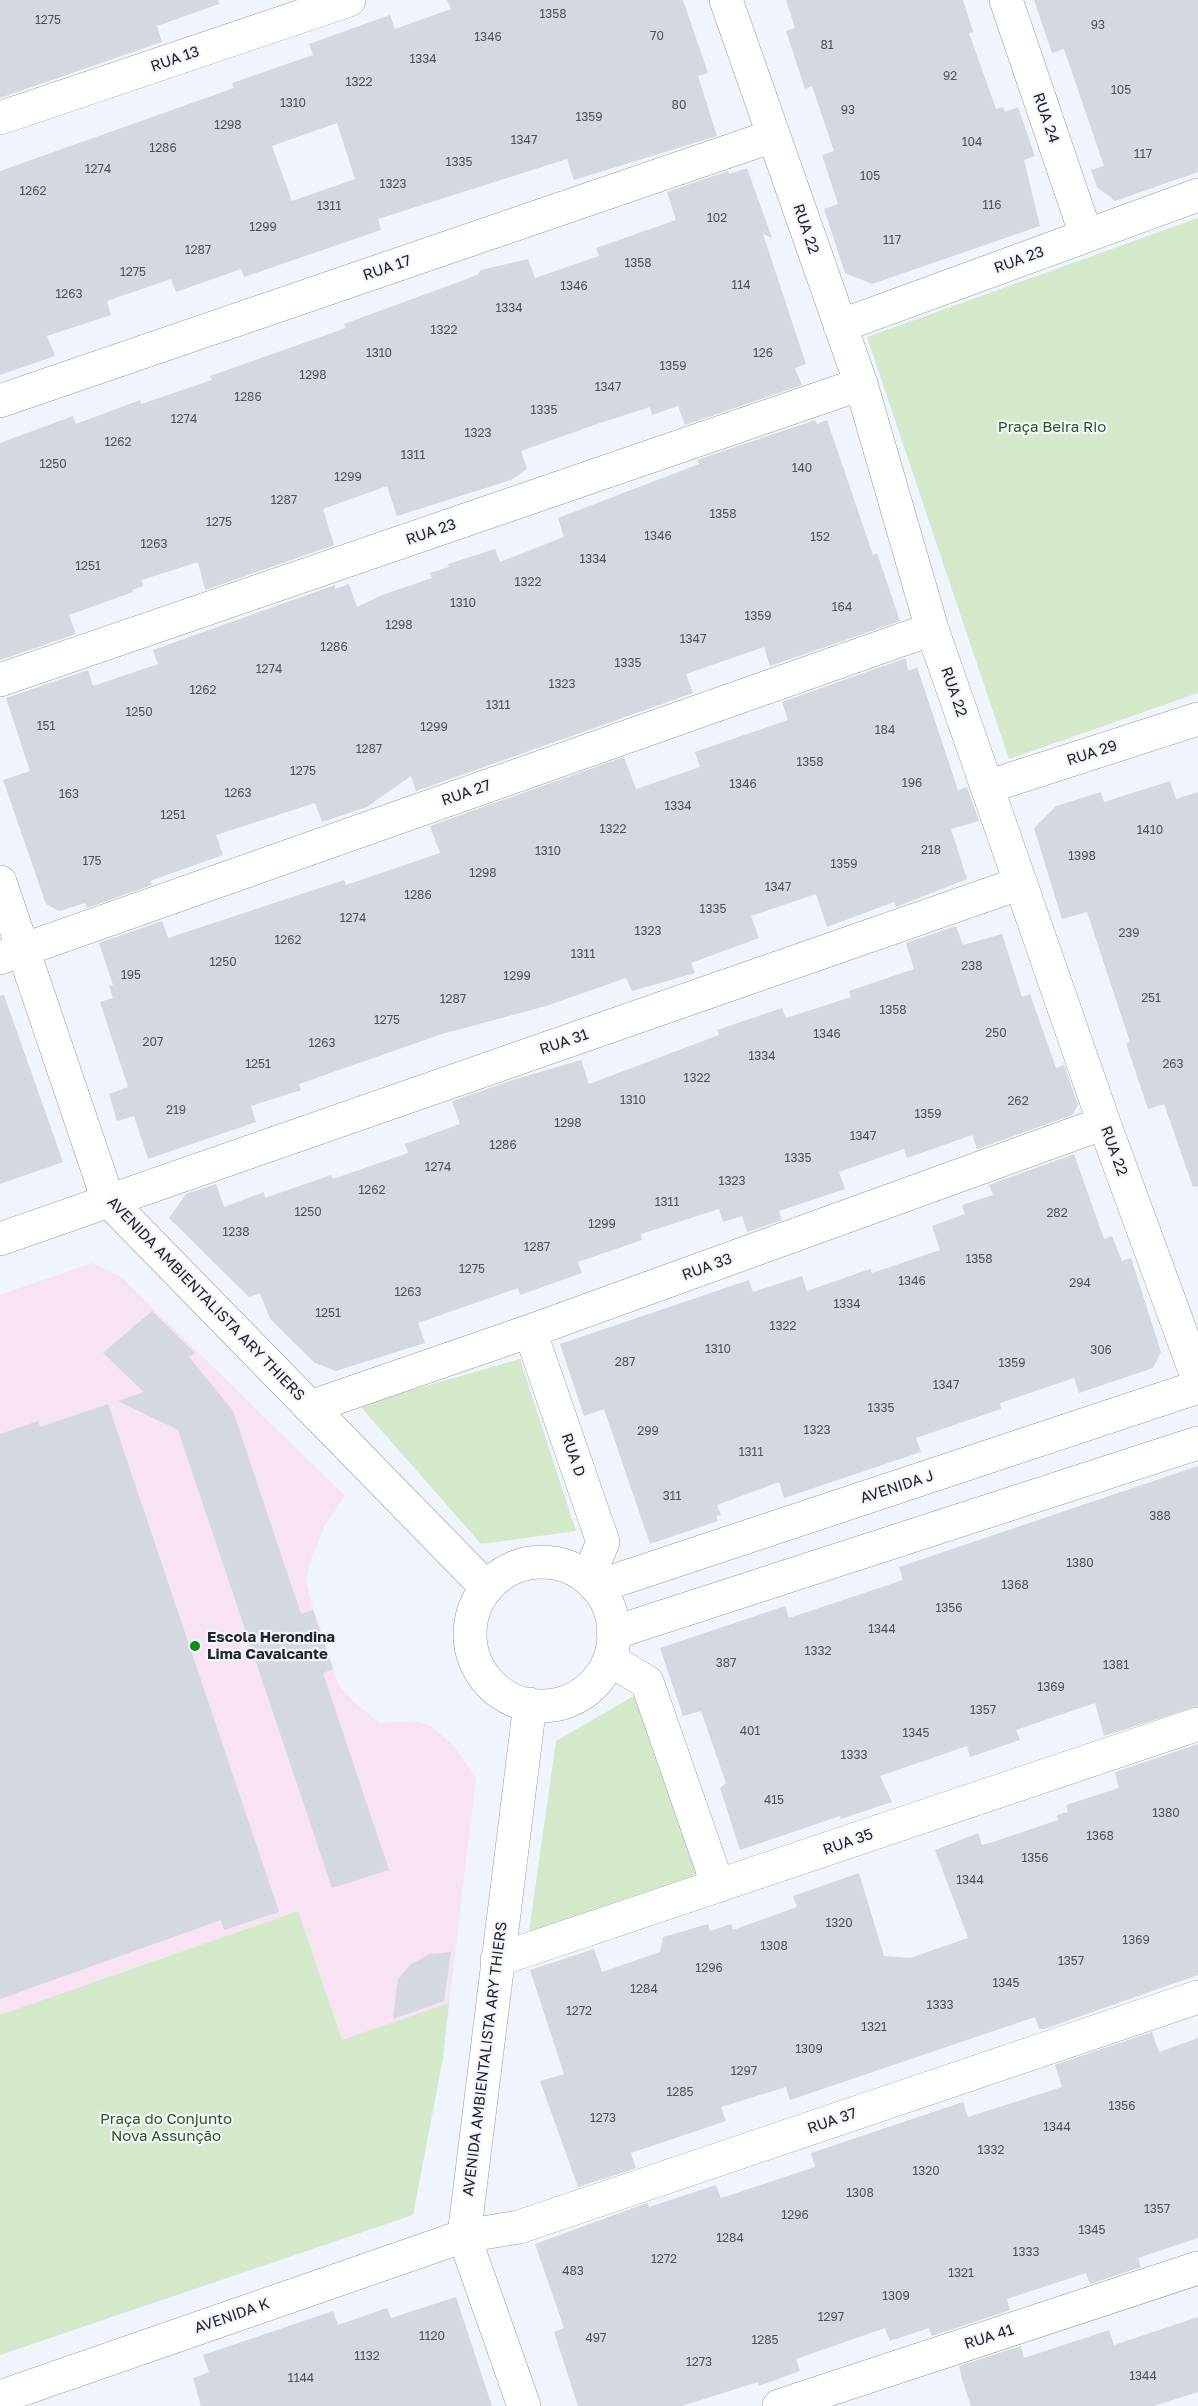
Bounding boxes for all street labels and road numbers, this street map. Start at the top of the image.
street label: RUA 13 [148,42,202,76]
street label: RUA 24 [1029,90,1063,146]
street label: RUA 22 [789,202,823,256]
street label: RUA 23 [992,243,1046,277]
street label: RUA 17 [361,251,413,285]
street label: RUA 23 [404,515,458,549]
street label: RUA 22 [937,665,971,719]
street label: RUA 29 [1064,736,1120,770]
street label: RUA 27 [439,776,493,810]
street label: RUA 31 [537,1025,591,1059]
street label: RUA 22 [1097,1124,1131,1178]
street label: AVENIDA AMBIENTALISTA ARY THIERS [103,1193,309,1405]
street label: RUA 33 [680,1250,734,1284]
street label: RUA D [557,1431,589,1479]
street label: AVENIDA J [858,1467,936,1507]
street label: RUA 35 [821,1825,875,1859]
street label: AVENIDA AMBIENTALISTA ARY THIERS [459,1921,511,2197]
street label: RUA 37 [805,2104,859,2138]
street label: AVENIDA K [192,2295,272,2337]
street label: RUA 41 [962,2321,1016,2353]

